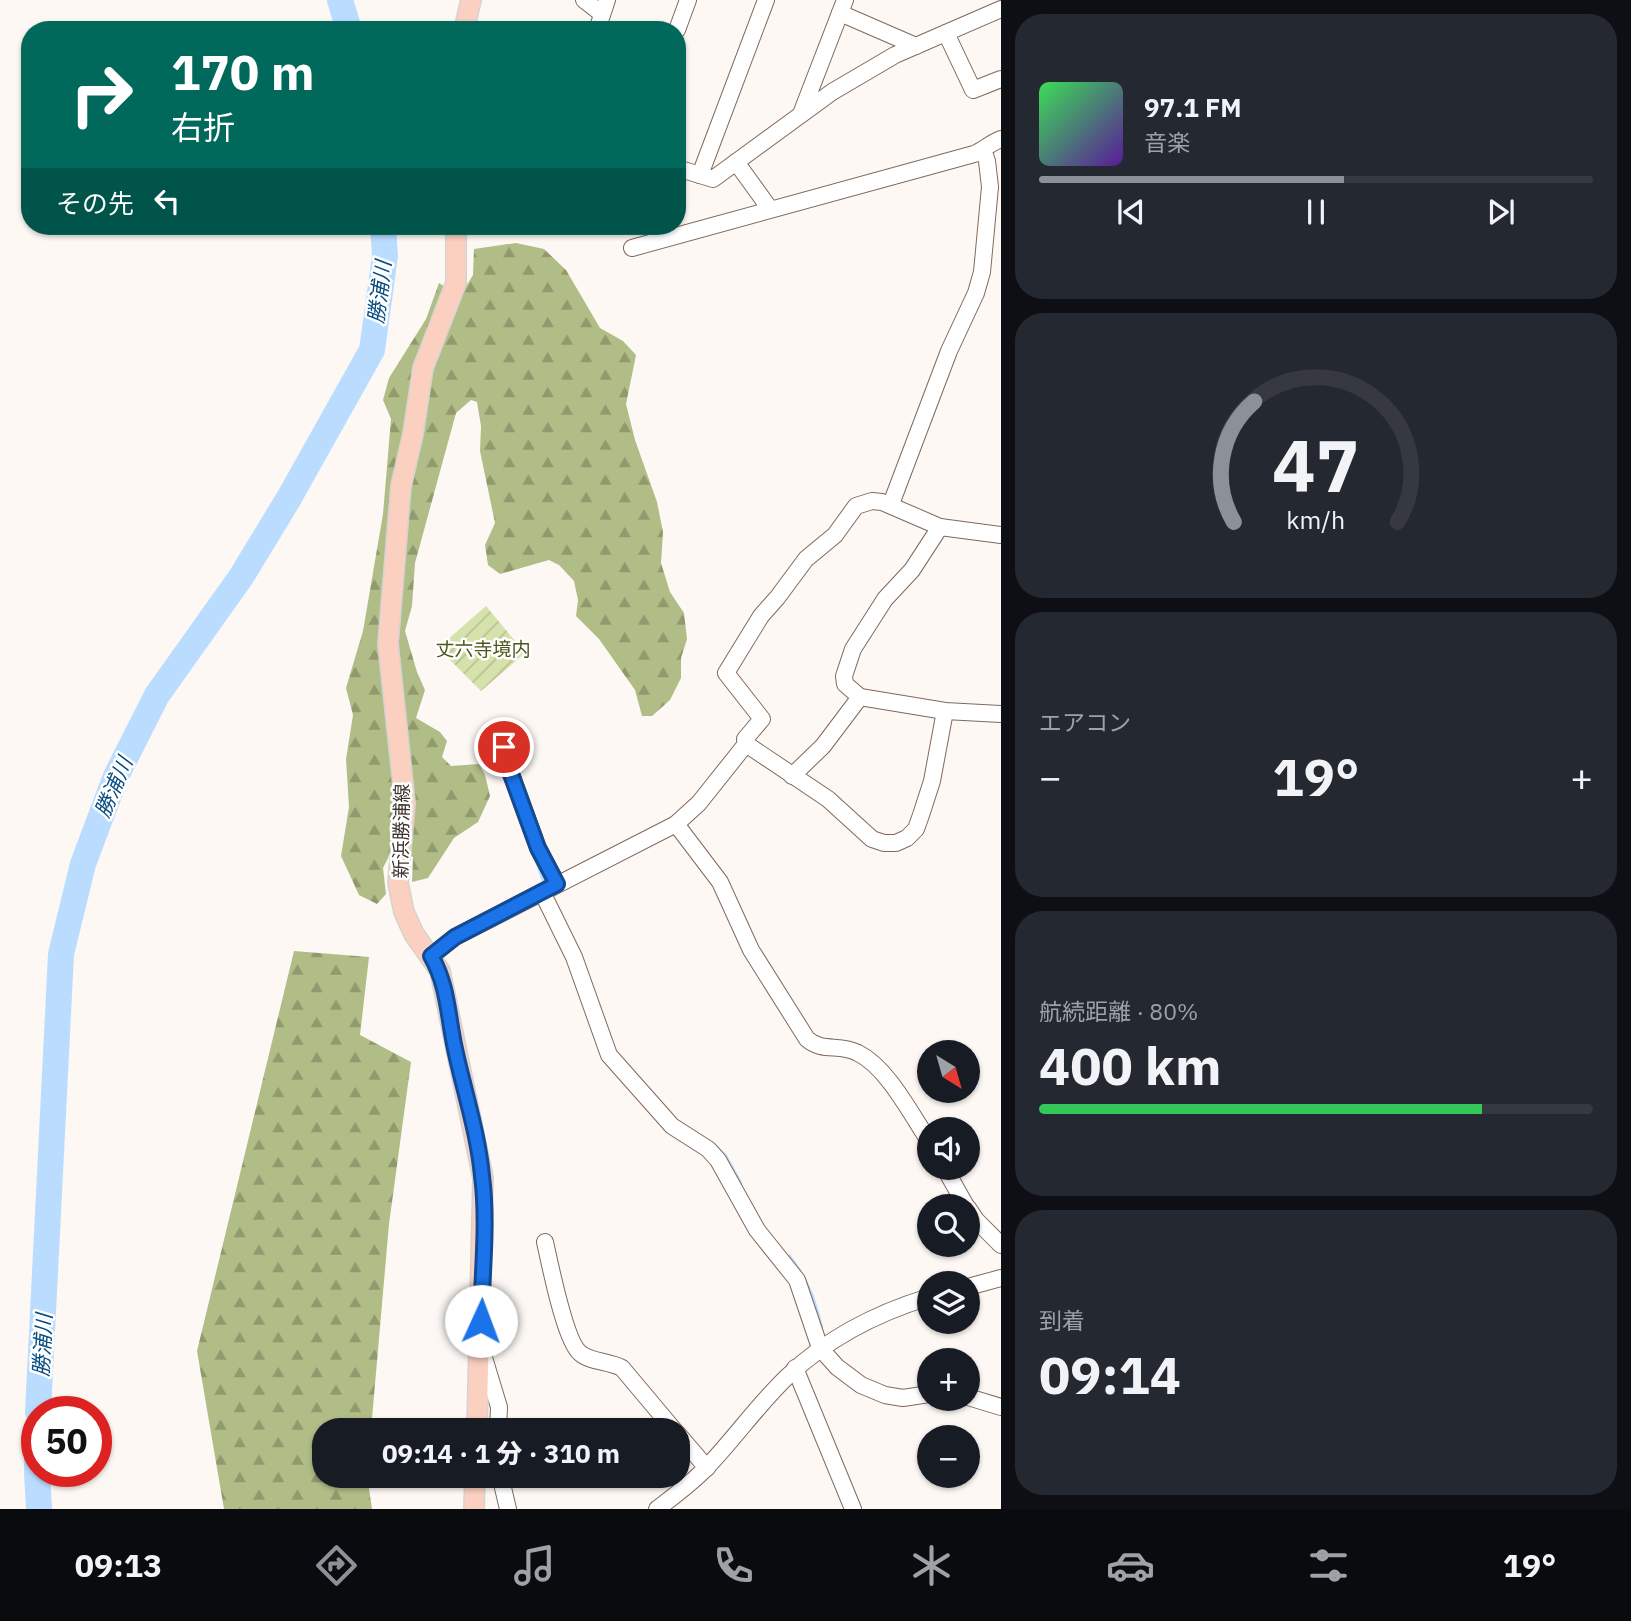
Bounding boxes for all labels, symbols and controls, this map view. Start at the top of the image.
text: 170 m [171,40,315,103]
icon: right [56,49,147,140]
text: 97.1 FM [1144,90,1242,124]
text: 右折 [171,106,235,148]
text: 音楽 [1144,127,1190,157]
icon: left [148,182,186,220]
text: その先 [56,186,134,220]
icon: previous [1112,193,1150,231]
icon: pause [1297,193,1335,231]
icon: next [1482,193,1520,231]
water label: 勝浦川 [361,257,397,325]
text: 47 [1272,417,1360,512]
text: km/h [1287,502,1345,535]
park label: 丈六寺境内 [435,637,531,661]
text: エアコン [1039,707,1131,737]
pin [474,717,534,777]
icon: arrive [485,728,523,766]
text: 19° [1273,743,1359,810]
water label: 勝浦川 [88,751,139,821]
text: − [1039,752,1062,801]
text: + [1570,752,1593,801]
street label: 新浜勝浦線 [388,783,414,879]
text: 航続距離 · 80% [1039,996,1198,1026]
text: 400 km [1039,1032,1221,1099]
north arrow [917,1040,980,1102]
map controls [917,1040,980,1488]
button: sound [917,1117,980,1180]
button: search [917,1194,980,1257]
button: layers [917,1271,980,1334]
position arrow [444,1284,518,1358]
text: 到着 [1039,1305,1085,1335]
water label: 勝浦川 [26,1311,58,1377]
text: 09:14 [1039,1341,1181,1408]
button: + [917,1348,980,1411]
speed limit sign: 50 [21,1396,112,1487]
button: − [917,1425,980,1488]
text: 09:14 · 1 分 · 310 m [382,1436,620,1470]
icon: directions [312,1541,361,1590]
icon: music [510,1541,559,1590]
icon: phone [709,1541,758,1590]
icon: climate [907,1541,956,1590]
icon: car [1106,1541,1155,1590]
icon: filters [1304,1541,1353,1590]
text: 09:13 [75,1544,162,1586]
text: 19° [1503,1544,1556,1586]

